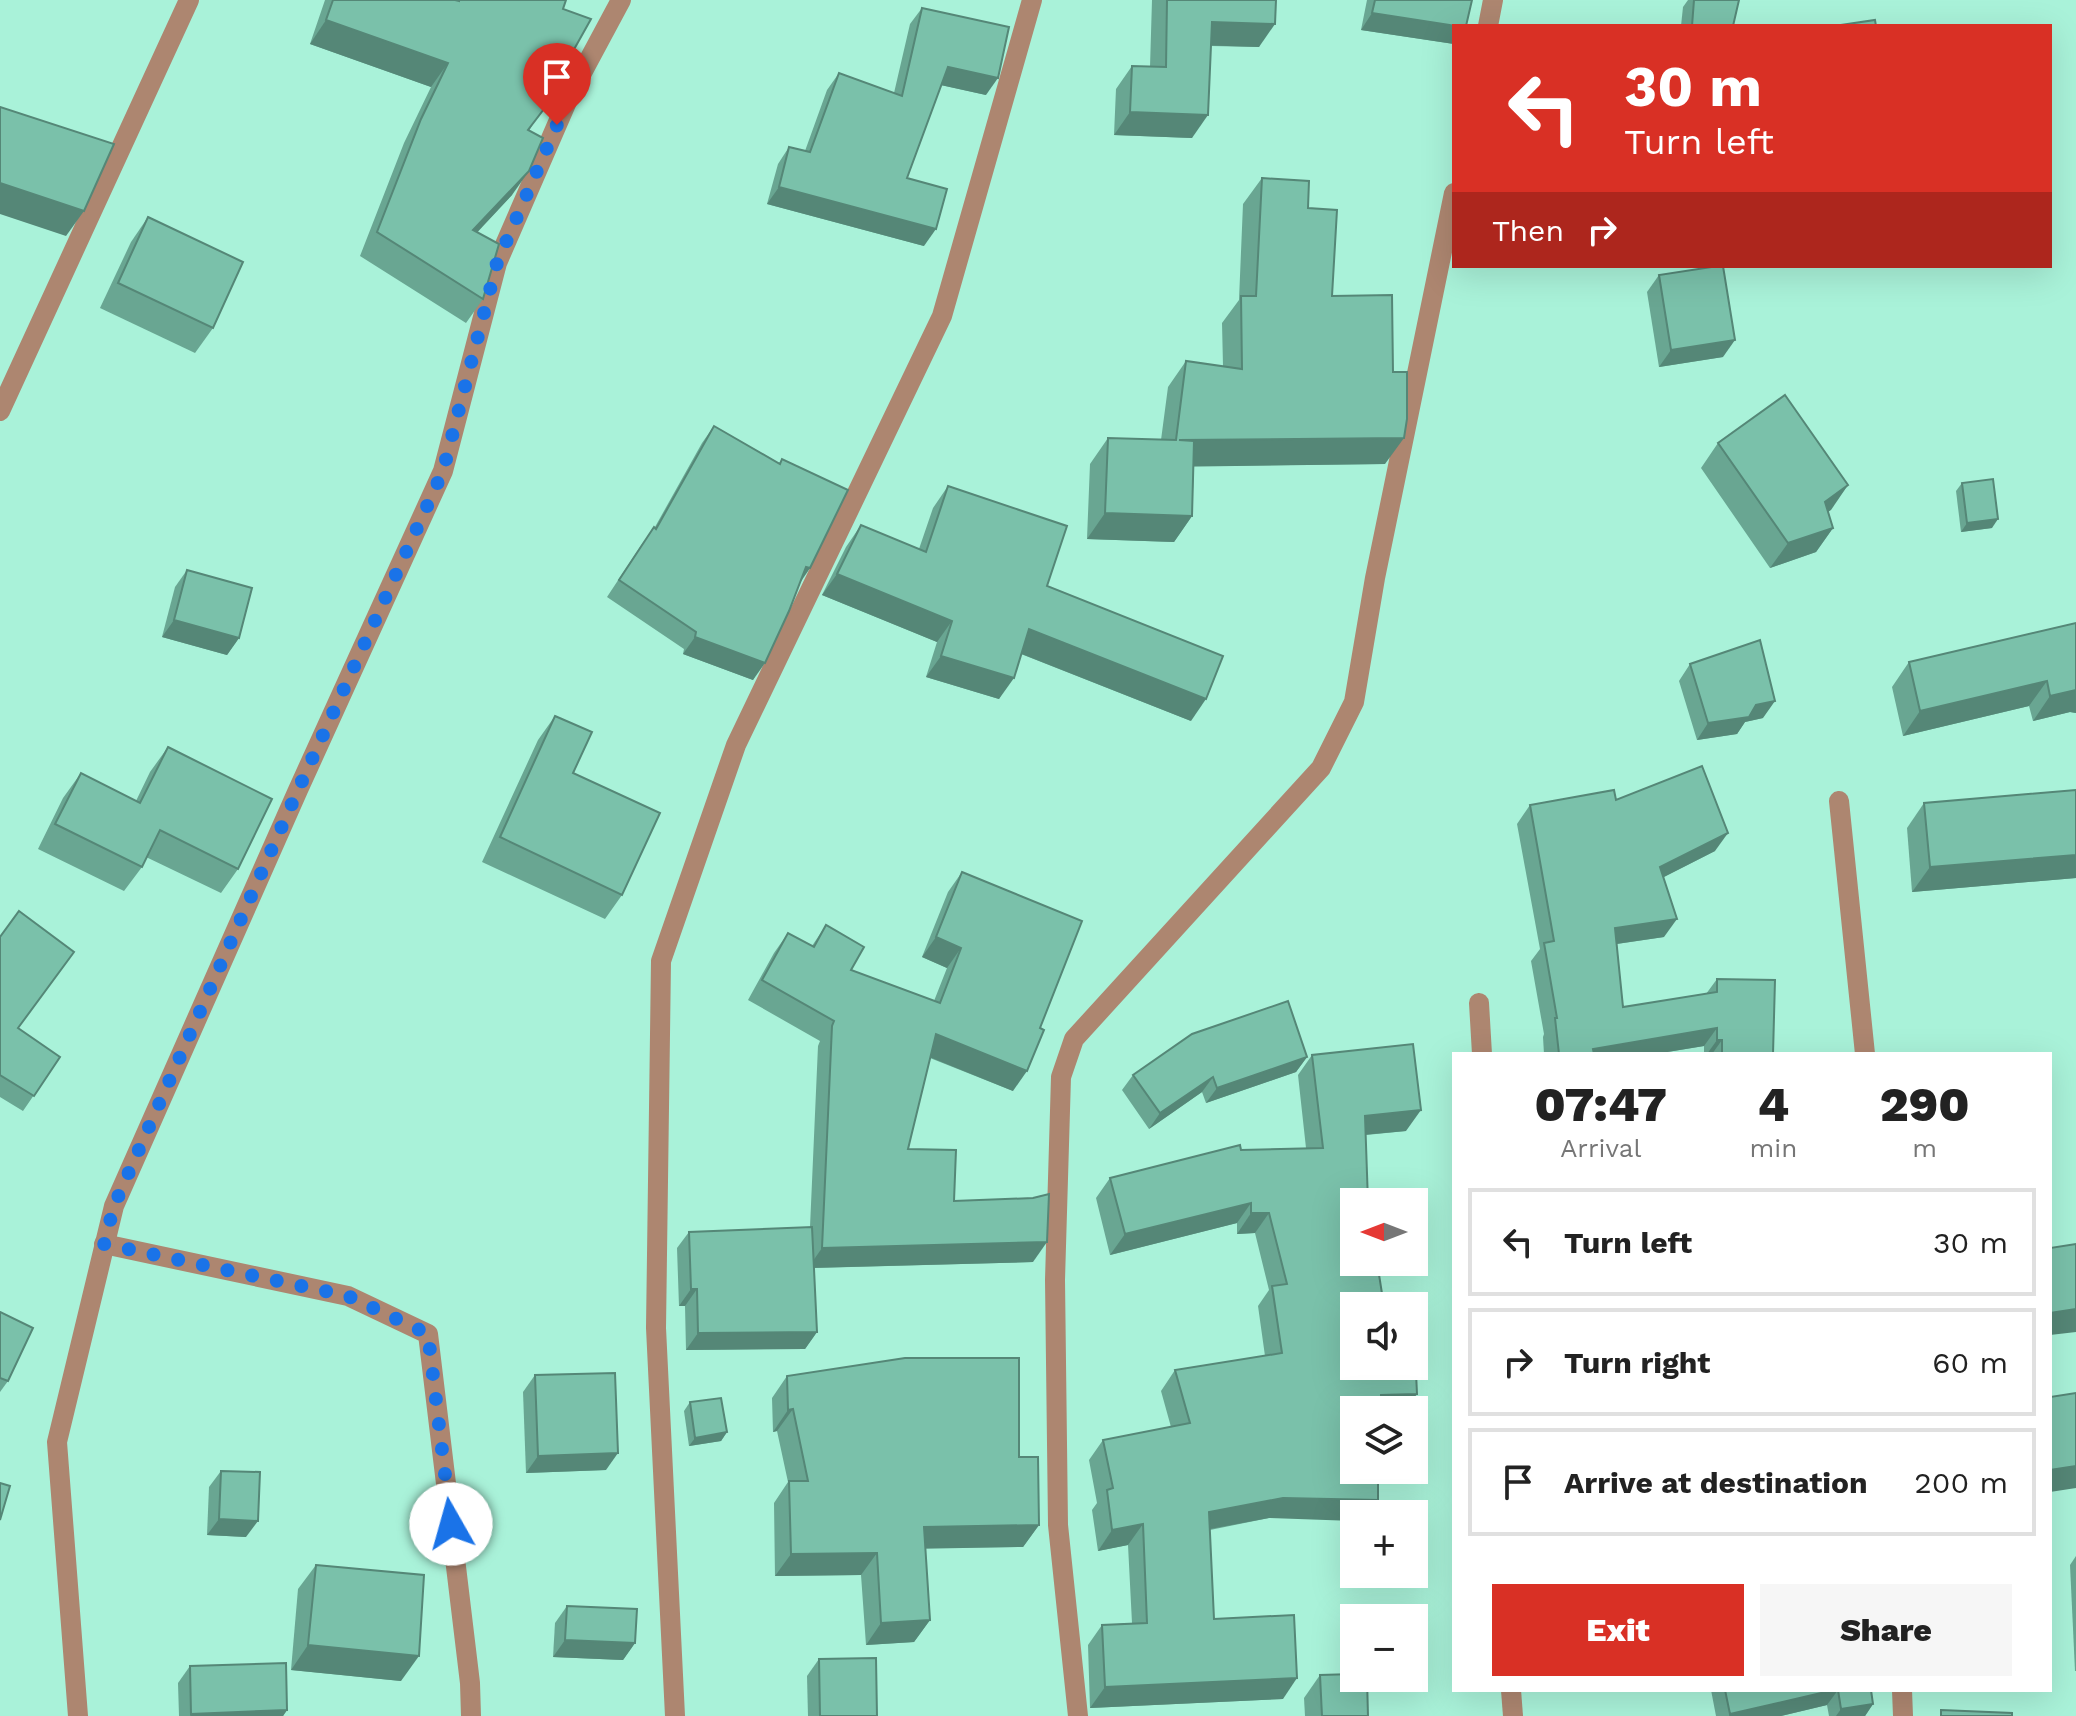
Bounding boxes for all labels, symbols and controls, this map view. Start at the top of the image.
pin [523,43,591,125]
text: 30 m [1624,54,1762,120]
icon: arrive [535,55,579,99]
icon: left [1492,56,1596,160]
text: Turn left [1624,121,1774,163]
icon: right [1580,208,1624,252]
text: Then [1492,213,1564,248]
text: 07:47 [1534,1076,1667,1133]
text: 4 [1758,1076,1789,1133]
text: 290 [1880,1076,1969,1133]
text: Arrival [1560,1133,1641,1163]
text: min [1750,1133,1797,1163]
text: m [1912,1133,1937,1163]
north arrow [1340,1188,1428,1276]
map controls [1340,1188,1428,1692]
icon: left [1496,1220,1540,1264]
text: Turn left [1564,1225,1692,1260]
text: 30 m [1933,1225,2008,1260]
button: sound [1340,1292,1428,1380]
icon: right [1496,1340,1540,1384]
text: Turn right [1564,1345,1710,1380]
text: 60 m [1932,1345,2008,1380]
button: layers [1340,1396,1428,1484]
icon: arrive [1496,1460,1540,1504]
text: Arrive at destination [1564,1465,1868,1500]
text: 200 m [1914,1465,2008,1500]
position arrow [409,1482,493,1566]
button: + [1340,1500,1428,1588]
button: Exit [1492,1584,1744,1676]
button: Share [1760,1584,2012,1676]
button: − [1340,1604,1428,1692]

